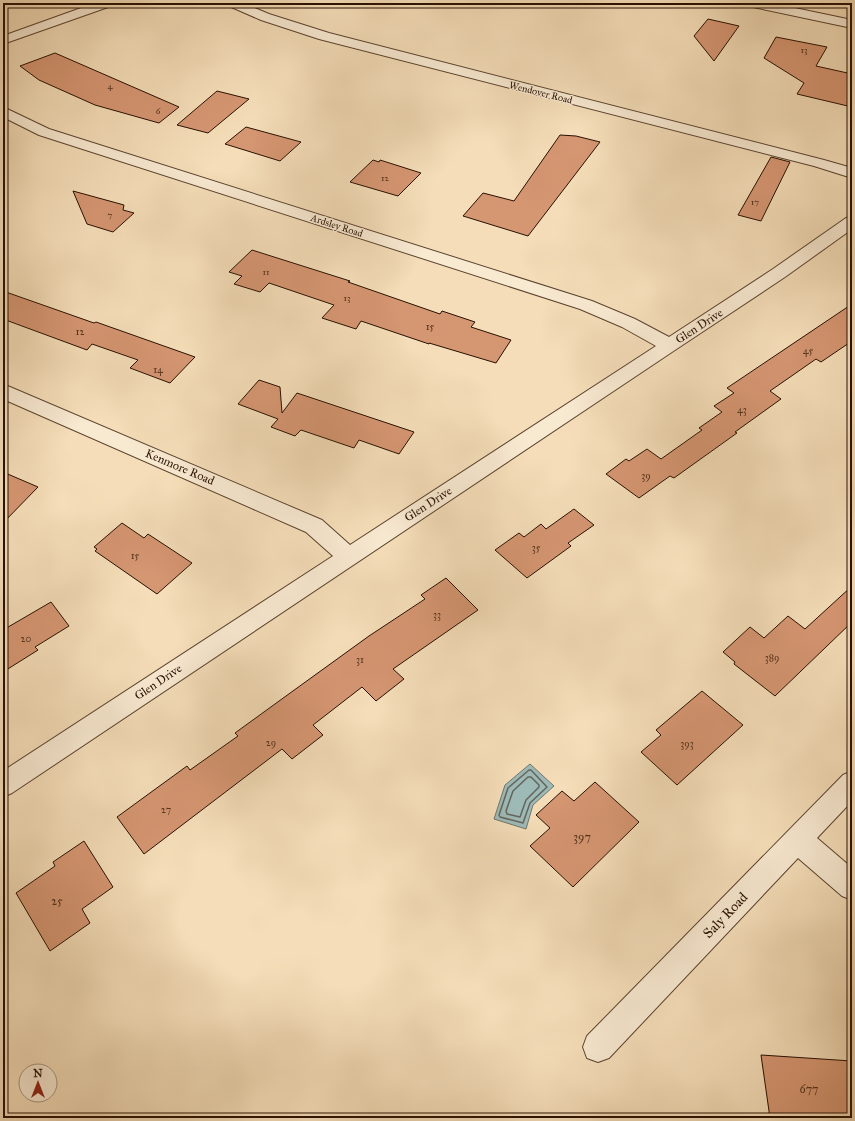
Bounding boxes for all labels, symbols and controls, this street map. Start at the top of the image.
house number: 13 [800,44,808,55]
street label: Wendover Road [508,79,574,107]
house number: 4 [107,80,113,91]
house number: 6 [156,105,161,116]
house number: 12 [381,172,390,183]
house number: 17 [751,196,759,207]
house number: 7 [108,209,113,220]
street label: Ardsley Road [308,212,364,240]
house number: 11 [262,266,270,277]
house number: 13 [343,292,351,303]
street label: Glen Drive [673,305,725,347]
house number: 15 [426,321,435,333]
house number: 12 [76,326,85,338]
house number: 45 [803,345,813,357]
house number: 14 [153,364,163,376]
house number: 43 [737,404,747,416]
street label: Kenmore Road [143,446,217,488]
house number: 39 [641,470,651,482]
street label: Glen Drive [402,483,454,525]
house number: 35 [532,542,541,554]
house number: 15 [131,550,140,562]
house number: 33 [433,609,441,621]
house number: 20 [21,633,32,645]
house number: 389 [765,652,779,664]
house number: 31 [356,654,364,666]
street label: Glen Drive [132,661,184,703]
house number: 29 [266,737,276,749]
house number: 393 [680,738,694,750]
house number: 27 [161,804,171,816]
house number: 397 [573,830,591,844]
street label: Saly Road [699,889,751,942]
house number: 25 [51,894,63,908]
north arrow [18,1063,58,1103]
text: N [33,1067,43,1080]
house number: 677 [800,1082,818,1096]

